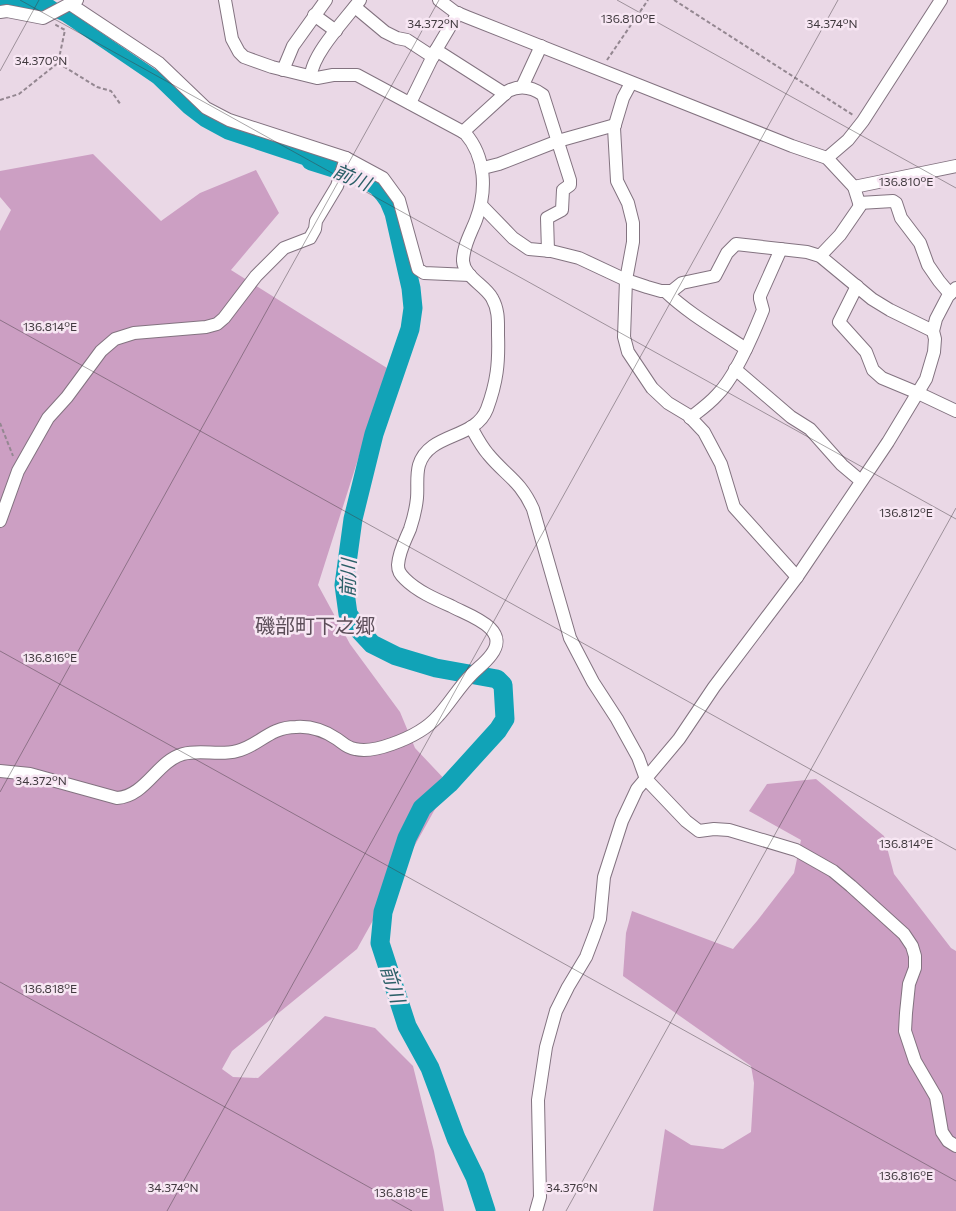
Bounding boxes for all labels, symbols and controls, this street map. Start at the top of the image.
text: 136.810°E [601,11,655,25]
text: 34.372°N [407,16,459,30]
text: 34.374°N [806,16,858,30]
text: 34.370°N [15,53,67,67]
water label: 前川 [330,159,376,195]
text: 136.810°E [879,174,933,188]
text: 136.814°E [23,319,77,333]
text: 136.812°E [879,505,933,519]
water label: 前川 [335,557,360,597]
district label: 磯部町下之郷 [255,613,375,637]
text: 136.816°E [23,650,77,664]
text: 34.372°N [15,773,67,787]
text: 136.814°E [879,836,933,850]
water label: 前川 [377,962,411,1007]
text: 136.818°E [23,981,77,995]
text: 136.816°E [879,1168,933,1182]
text: 34.374°N [147,1180,199,1194]
text: 34.376°N [546,1180,598,1194]
text: 136.818°E [374,1185,428,1199]

